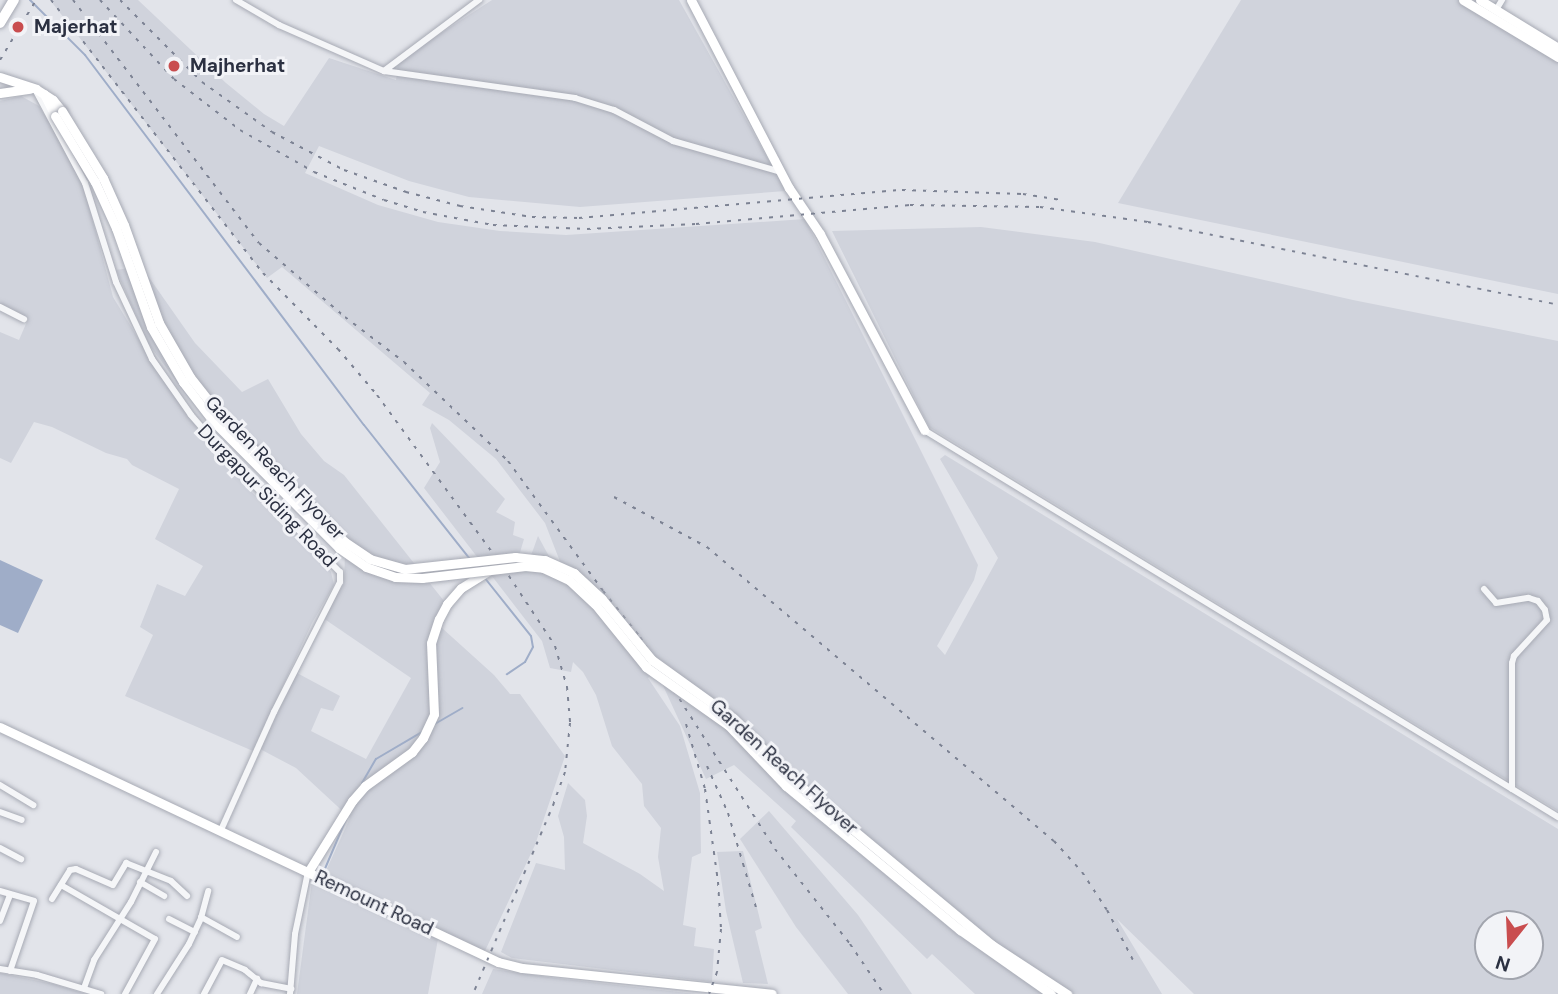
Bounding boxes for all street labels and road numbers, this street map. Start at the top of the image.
street label: Garden Reach Flyover [200,391,350,545]
street label: Durgapur Siding Road [193,420,341,572]
street label: Garden Reach Flyover [705,695,863,839]
street label: Remount Road [311,866,437,940]

